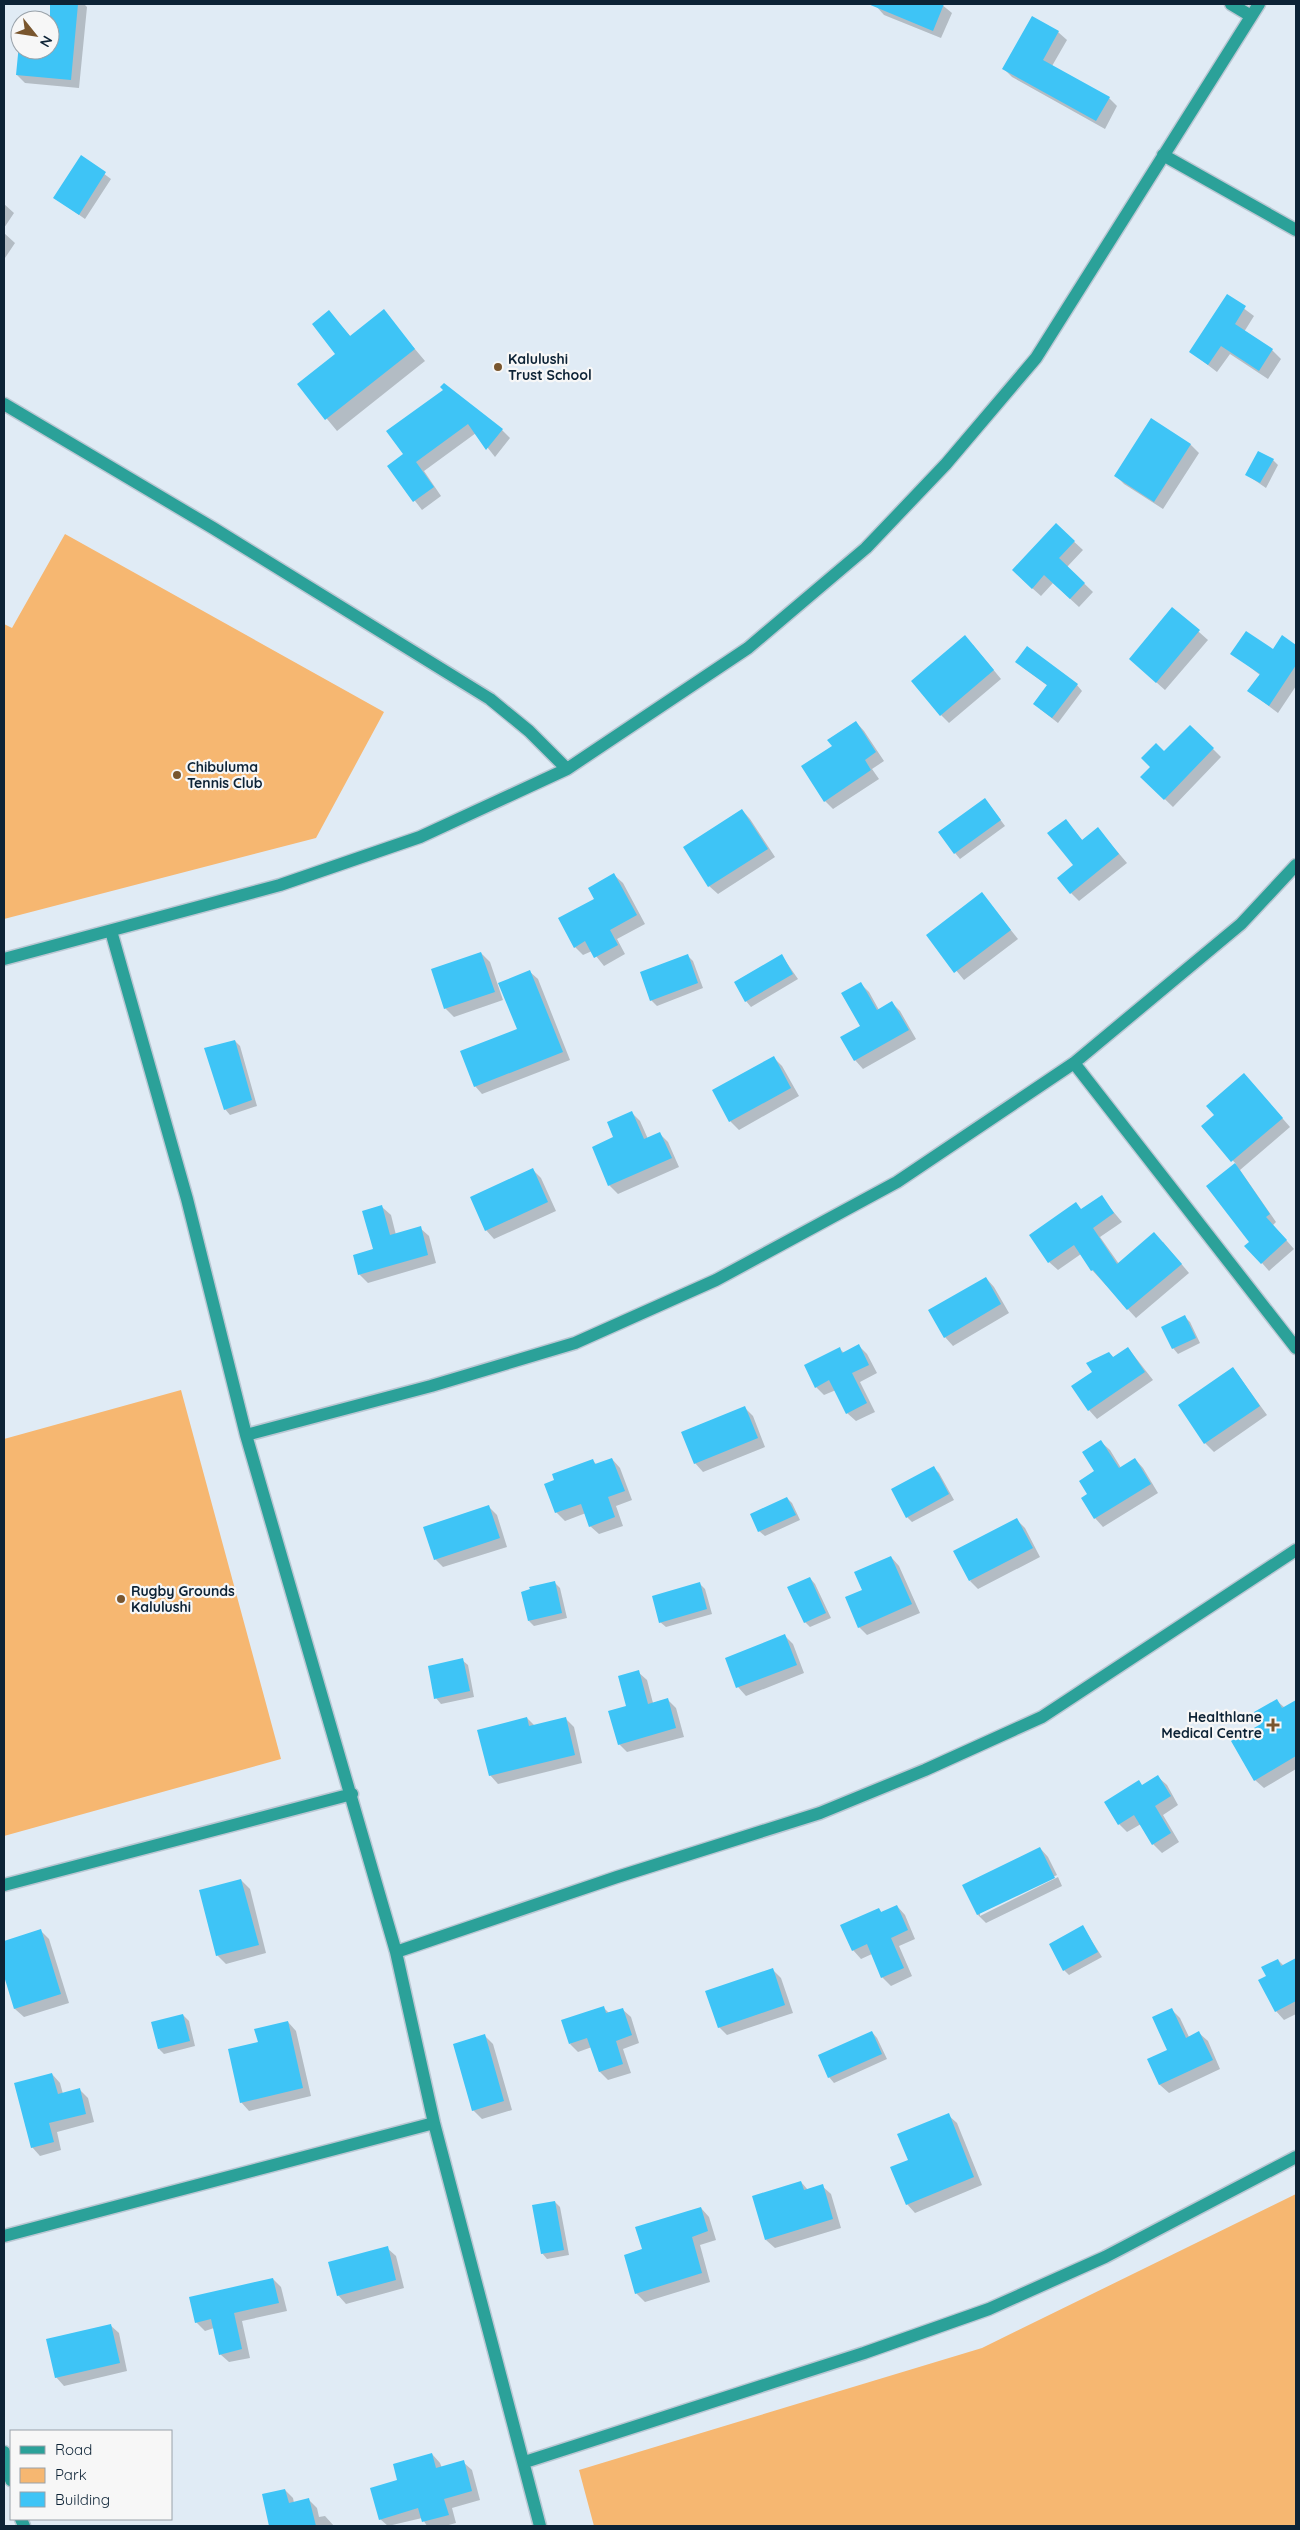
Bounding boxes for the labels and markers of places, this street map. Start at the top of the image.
place label: Kalulushi Trust School [508,350,592,384]
marker: Kalulushi Trust School [492,361,504,373]
place label: Chibuluma Tennis Club [187,758,263,792]
marker: Chibuluma Tennis Club [171,769,183,781]
place label: Rugby Grounds Kalulushi [131,1582,235,1616]
marker: Rugby Grounds Kalulushi [115,1593,127,1605]
place label: Healthlane Medical Centre [1161,1708,1262,1742]
marker: Healthlane Medical Centre [1266,1718,1280,1732]

